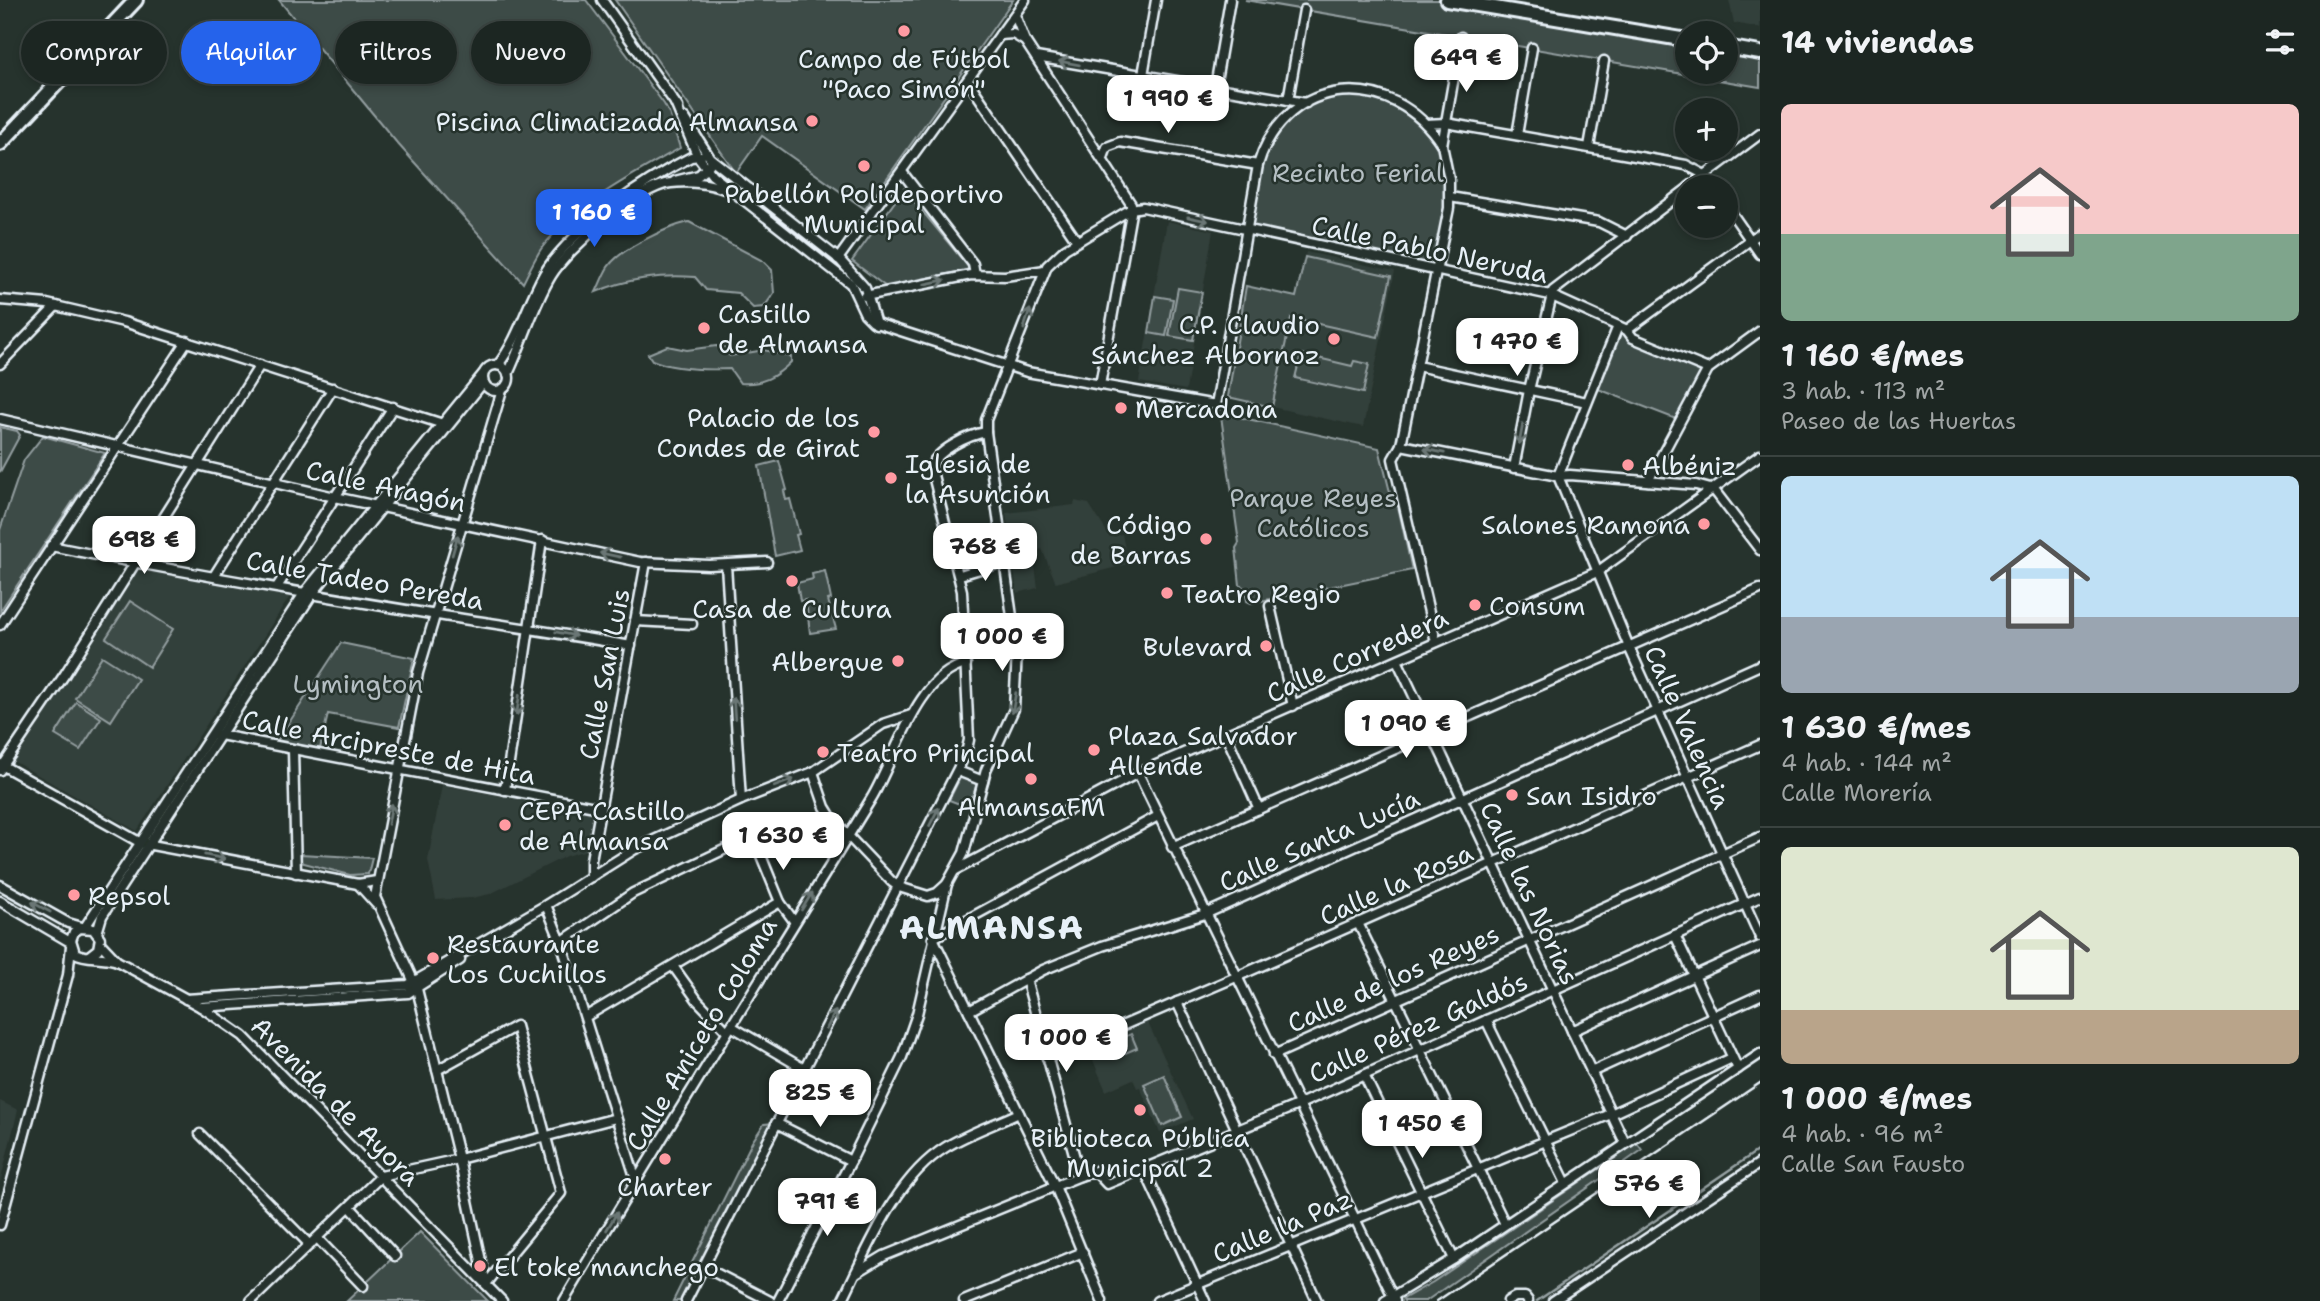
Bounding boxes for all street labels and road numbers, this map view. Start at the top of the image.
street label: Calle Pablo Neruda [1309,207,1551,291]
street label: Calle Aragón [303,452,469,520]
street label: Calle Tadeo Pereda [243,542,487,618]
street label: Calle San Luis [570,586,638,762]
street label: Calle Corredera [1261,599,1453,711]
street label: Calle Valencia [1636,640,1740,814]
street label: Calle Arcipreste de Hita [239,701,539,793]
street label: Calle Santa Lucía [1213,780,1425,900]
street label: Calle las Norias [1472,796,1588,990]
street label: Calle la Rosa [1314,835,1478,933]
street label: Calle Aniceto Coloma [617,911,785,1157]
street label: Calle de los Reyes [1281,915,1505,1041]
street label: Calle Pérez Galdós [1303,963,1533,1091]
street label: Avenida de Ayora [244,1009,428,1193]
street label: Calle la Paz [1207,1181,1357,1271]

